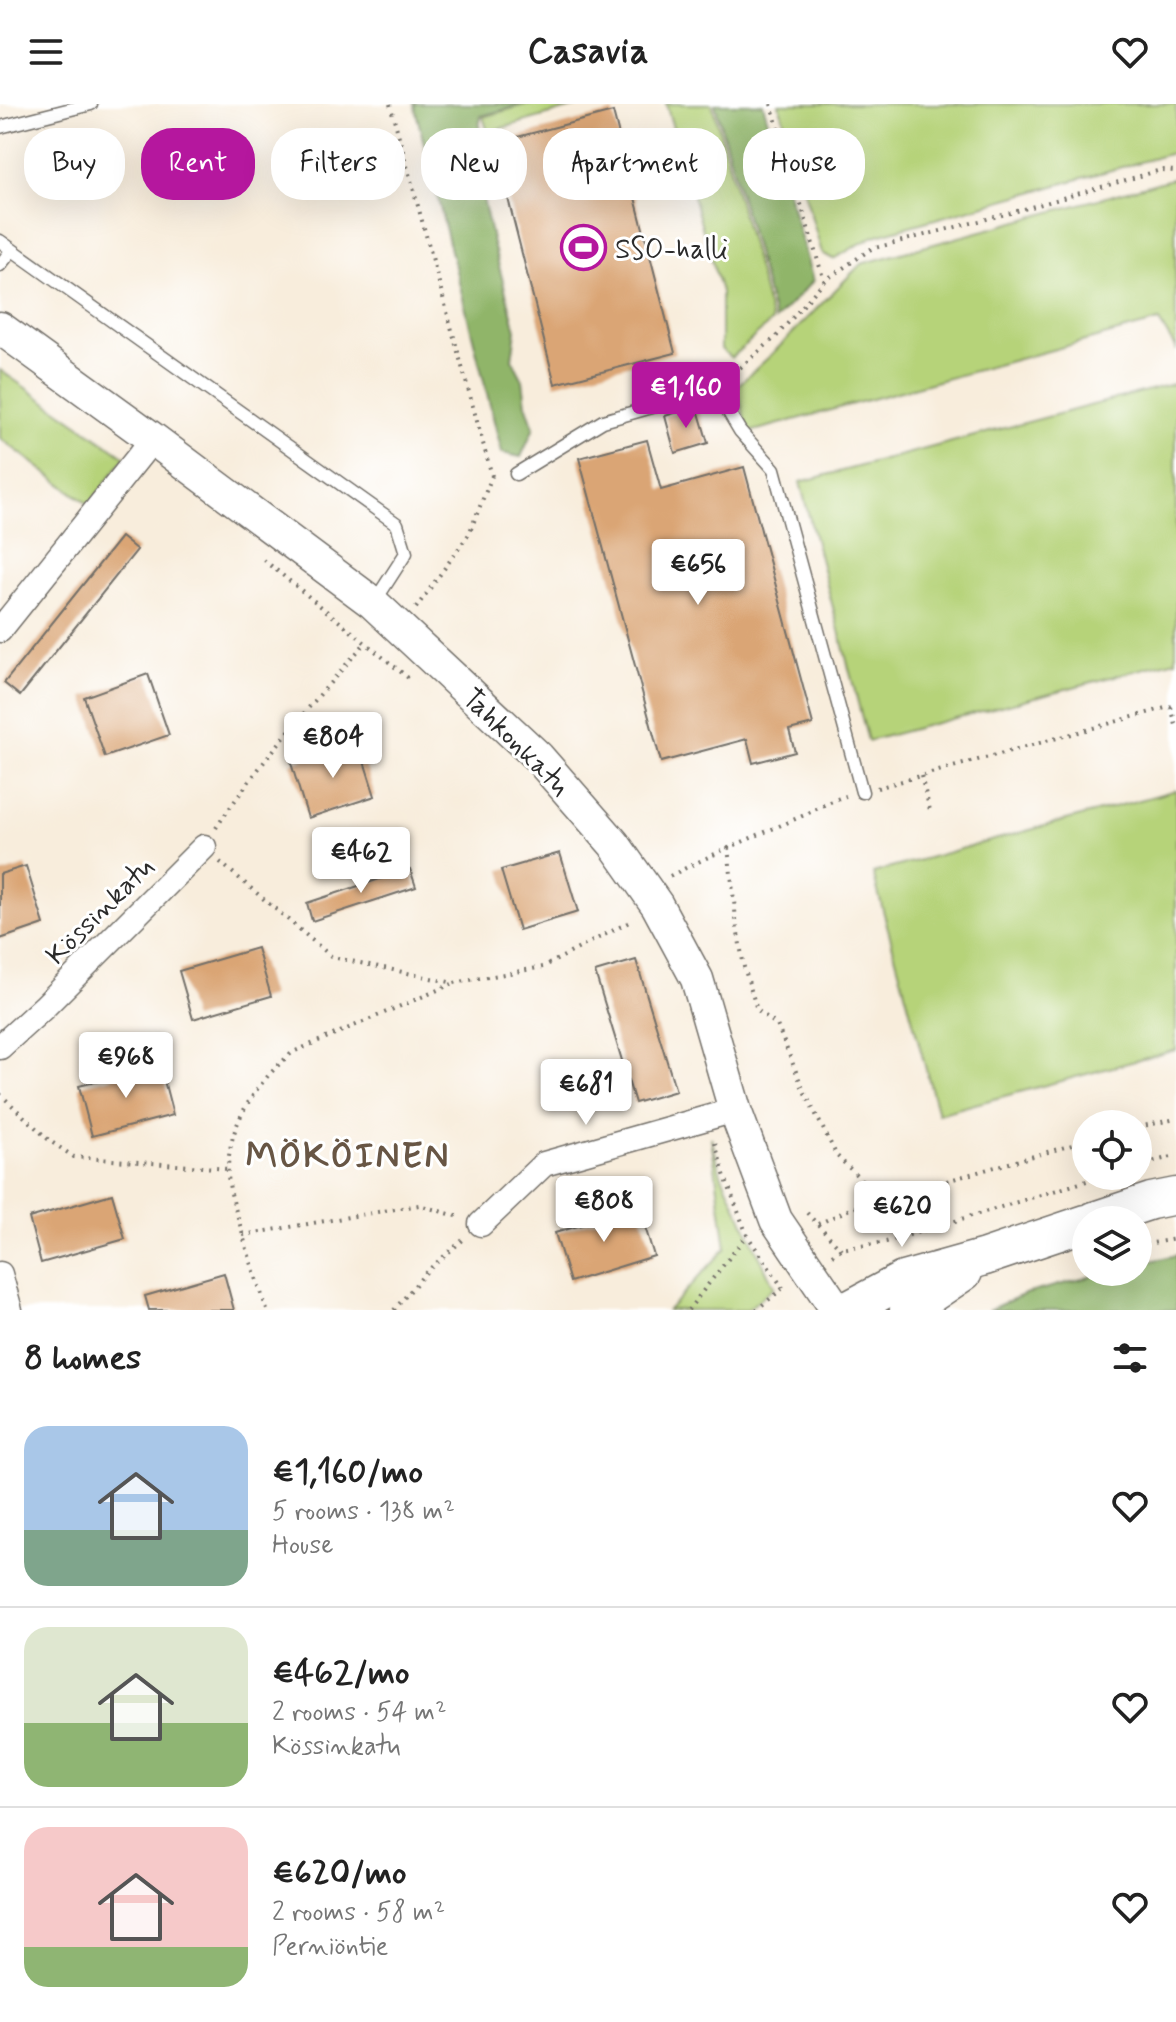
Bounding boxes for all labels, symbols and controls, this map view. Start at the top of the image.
text: Casavia [527,29,649,76]
icon: menu [24,30,68,74]
icon: heart [1108,30,1152,74]
chip: Buy [24,128,125,200]
chip: Rent [141,128,255,200]
chip: Filters [271,128,405,200]
chip: New [421,128,527,200]
chip: Apartment [543,128,727,200]
chip: House [743,128,865,200]
sports icon: SSO-halli [560,224,608,272]
place label: SSO-halli [615,232,728,269]
pin: €1,160 [621,362,751,430]
text: €1,160 [650,371,722,405]
pin: €656 [651,539,745,607]
text: €656 [670,548,726,582]
street label: Tahkonkatu [453,681,577,805]
pin: €804 [286,712,380,780]
text: €804 [302,721,364,755]
pin: €462 [314,827,408,895]
text: €462 [330,836,392,870]
street label: Kössinkatu [39,850,163,974]
pin: €968 [79,1032,173,1100]
text: €968 [97,1041,155,1075]
pin: €681 [539,1059,633,1127]
text: €681 [559,1068,613,1102]
map controls [1072,1110,1152,1286]
button: locate [1072,1110,1152,1190]
district label: MÖKÖINEN [245,1134,451,1181]
pin: €808 [557,1176,651,1244]
pin: €620 [855,1181,949,1249]
text: €808 [574,1185,634,1219]
text: €620 [872,1190,932,1224]
button: layers [1072,1206,1152,1286]
text: 8 homes [24,1336,141,1381]
icon: filters [1108,1336,1152,1380]
text: €1,160/mo [272,1450,423,1495]
icon: home [88,1458,184,1554]
icon: heart [1108,1484,1152,1528]
text: 5 rooms · 138 m² [272,1495,455,1529]
text: House [272,1529,333,1563]
text: €462/mo [272,1651,410,1696]
icon: home [88,1659,184,1755]
icon: heart [1108,1685,1152,1729]
text: 2 rooms · 54 m² [272,1696,447,1730]
text: Kössinkatu [272,1730,401,1764]
text: €620/mo [272,1851,407,1896]
icon: home [88,1859,184,1955]
icon: heart [1108,1885,1152,1929]
text: 2 rooms · 58 m² [272,1896,445,1930]
text: Perniöntie [272,1930,388,1964]

